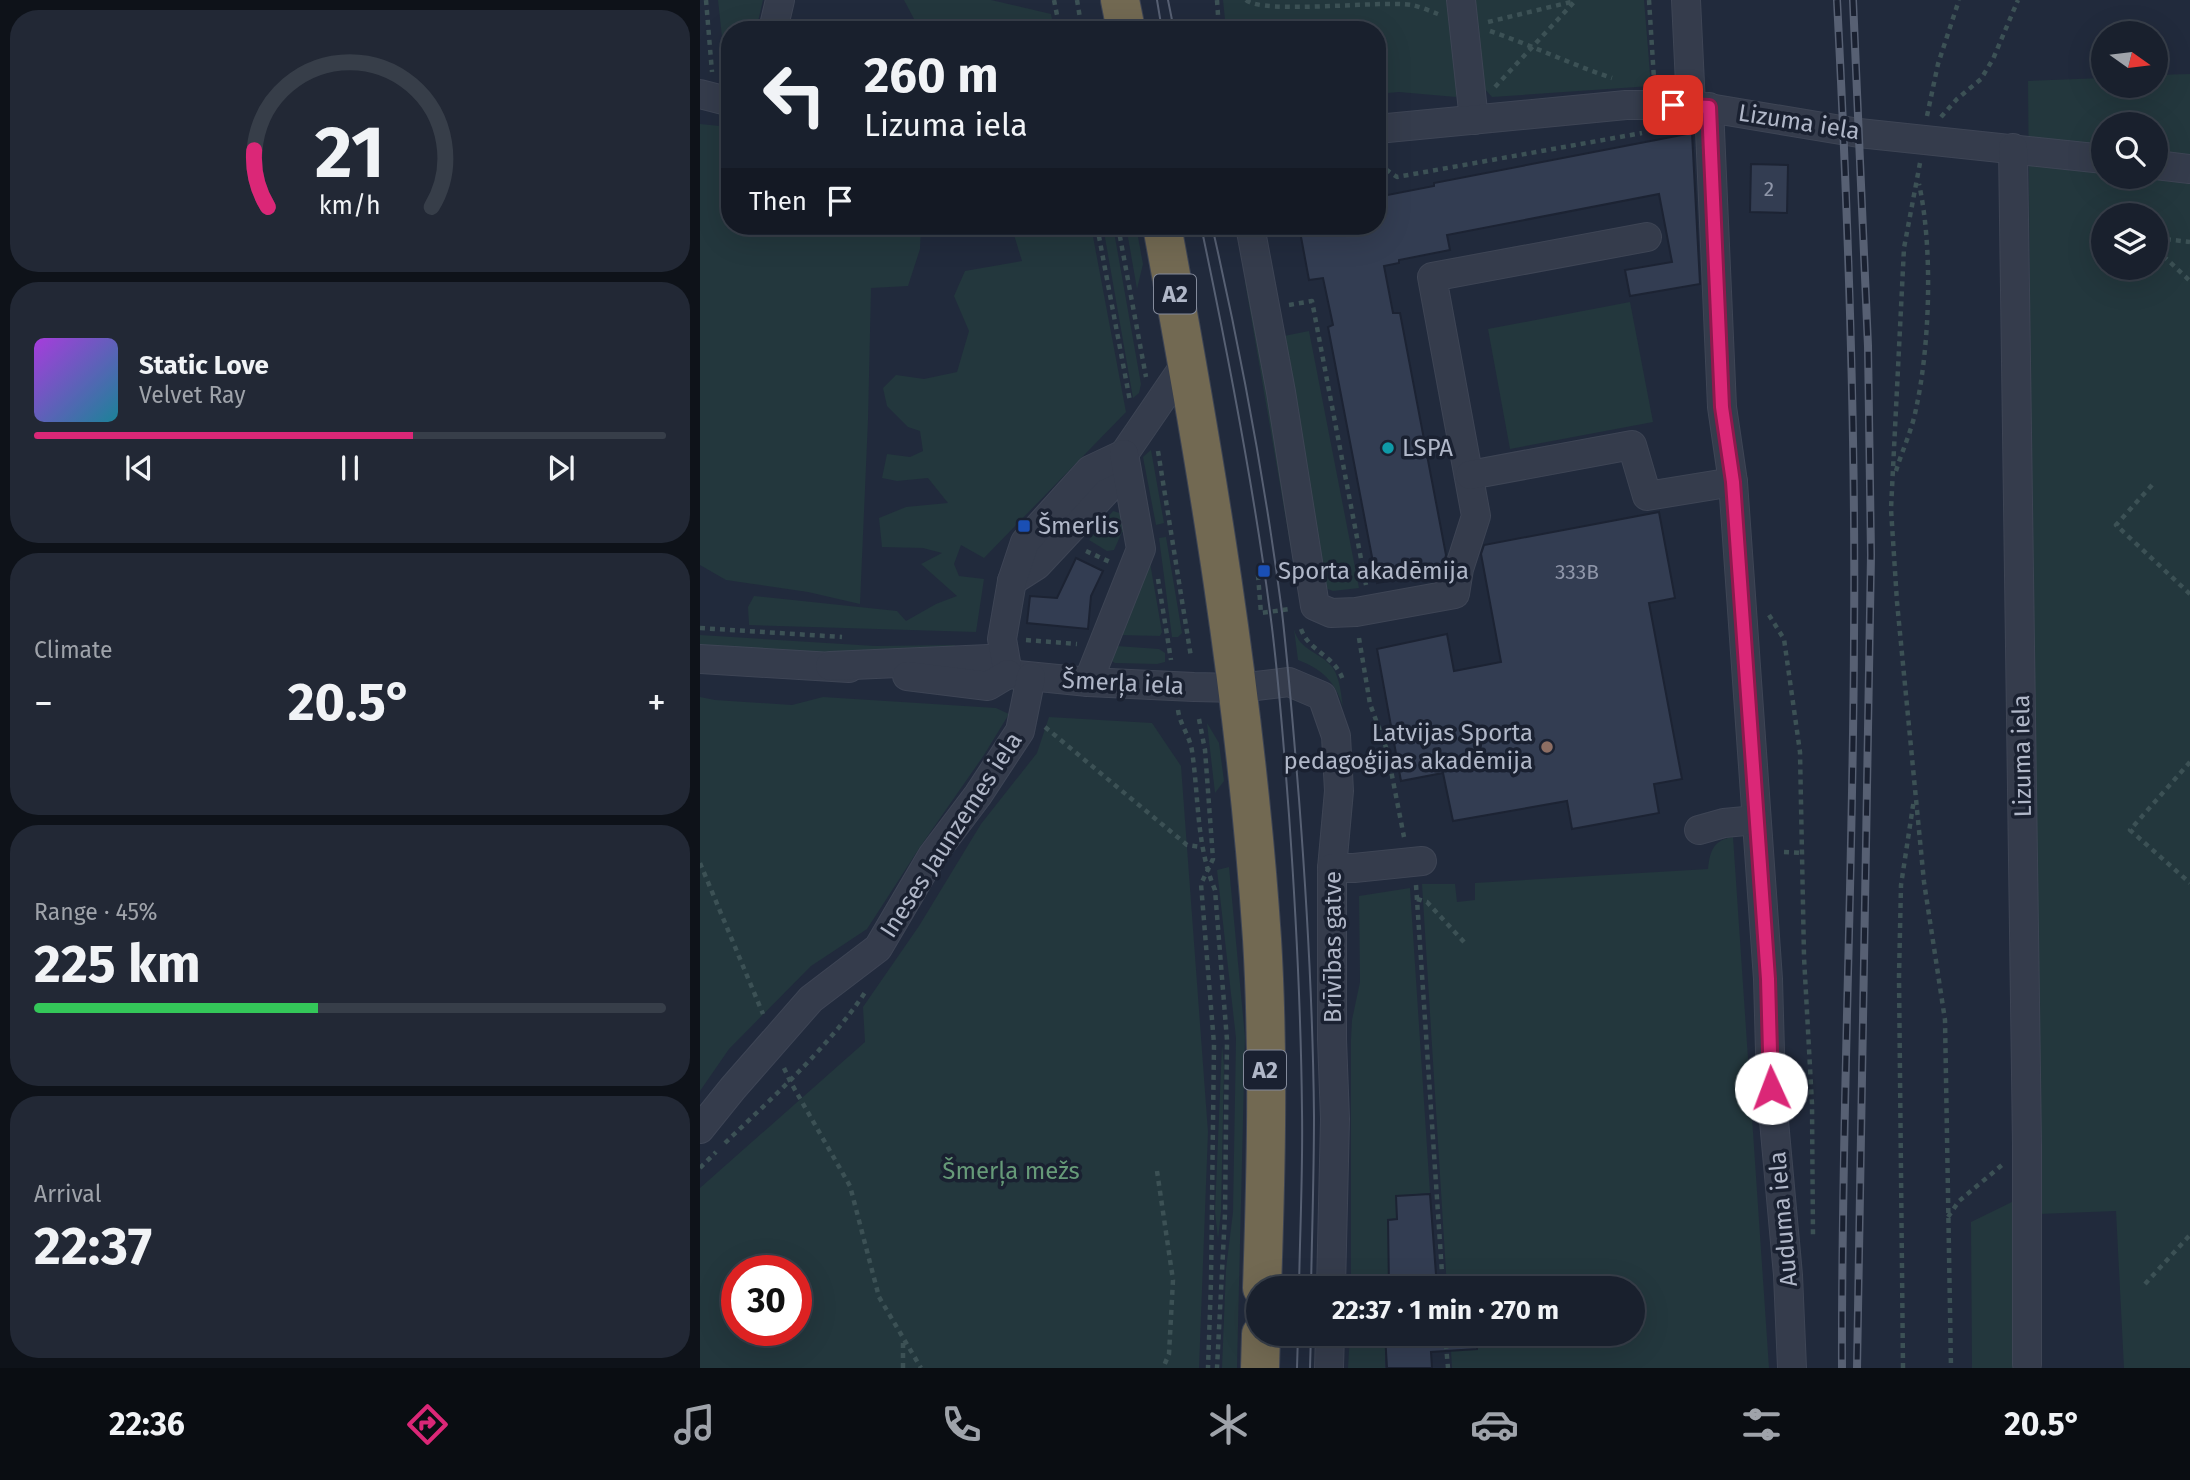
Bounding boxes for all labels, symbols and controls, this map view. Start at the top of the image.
north arrow [2091,21,2168,98]
map controls [2091,21,2168,280]
text: 260 m [864,46,999,105]
icon: left [749,49,840,140]
pin [1643,75,1703,135]
icon: arrive [1654,86,1692,124]
street label: Lizuma iela [1736,99,1862,145]
text: Lizuma iela [864,106,1028,144]
text: 21 [315,109,385,196]
button: search [2091,112,2168,189]
house number: 2 [1764,176,1774,202]
icon: arrive [821,182,859,220]
text: Then [749,186,807,217]
text: km/h [319,191,381,221]
button: layers [2091,203,2168,280]
road number: A2 [1154,274,1196,314]
text: Static Love [139,350,269,381]
text: Velvet Ray [139,381,246,409]
place label: LSPA [1402,434,1453,462]
marker: LSPA [1380,440,1396,456]
icon: previous [120,449,158,487]
icon: pause [331,449,369,487]
icon: next [542,449,580,487]
place label: Šmerlis [1038,511,1119,540]
marker: Šmerlis [1016,518,1032,534]
place label: Sporta akadēmija [1278,557,1469,585]
house number: 333B [1555,559,1599,585]
marker: Sporta akadēmija [1256,563,1272,579]
text: Climate [34,636,113,664]
street label: Šmerļa iela [1061,665,1185,701]
text: 20.5° [288,671,412,734]
text: − [34,680,53,726]
text: + [647,680,666,726]
street label: Lizuma iela [2007,694,2037,818]
place label: Latvijas Sporta pedagoģijas akadēmija [1283,719,1533,775]
street label: Ineses Jaunzemes iela [874,727,1028,943]
marker: Latvijas Sporta pedagoģijas akadēmija [1539,739,1555,755]
street label: Brīvības gatve [1319,871,1347,1023]
text: Range · 45% [34,898,158,926]
text: 225 km [34,933,201,996]
road number: A2 [1244,1050,1286,1090]
position arrow [1734,1051,1808,1125]
street label: Auduma iela [1763,1150,1803,1288]
park label: Šmerļa mežs [942,1156,1080,1186]
text: Arrival [34,1180,101,1208]
text: 22:37 [34,1215,152,1278]
speed limit sign: 30 [721,1255,812,1346]
text: 22:37 · 1 min · 270 m [1332,1295,1559,1326]
icon: directions [403,1400,452,1449]
icon: music [670,1400,719,1449]
icon: phone [937,1400,986,1449]
icon: climate [1204,1400,1253,1449]
icon: car [1470,1400,1519,1449]
icon: filters [1737,1400,1786,1449]
text: 22:36 [109,1405,185,1443]
text: 20.5° [2004,1405,2081,1443]

